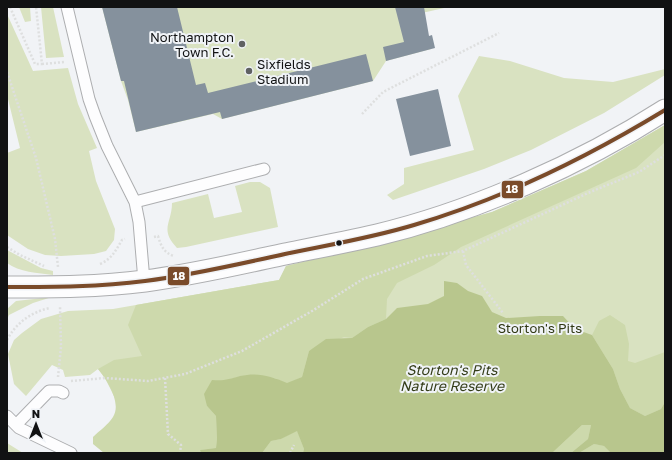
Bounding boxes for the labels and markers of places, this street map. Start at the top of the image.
place label: Northampton Town F.C. [150,29,234,60]
marker: Northampton Town F.C. [237,39,247,49]
place label: Sixfields Stadium [257,56,311,87]
marker: Sixfields Stadium [244,66,254,76]
unlabelled marker [334,238,344,248]

